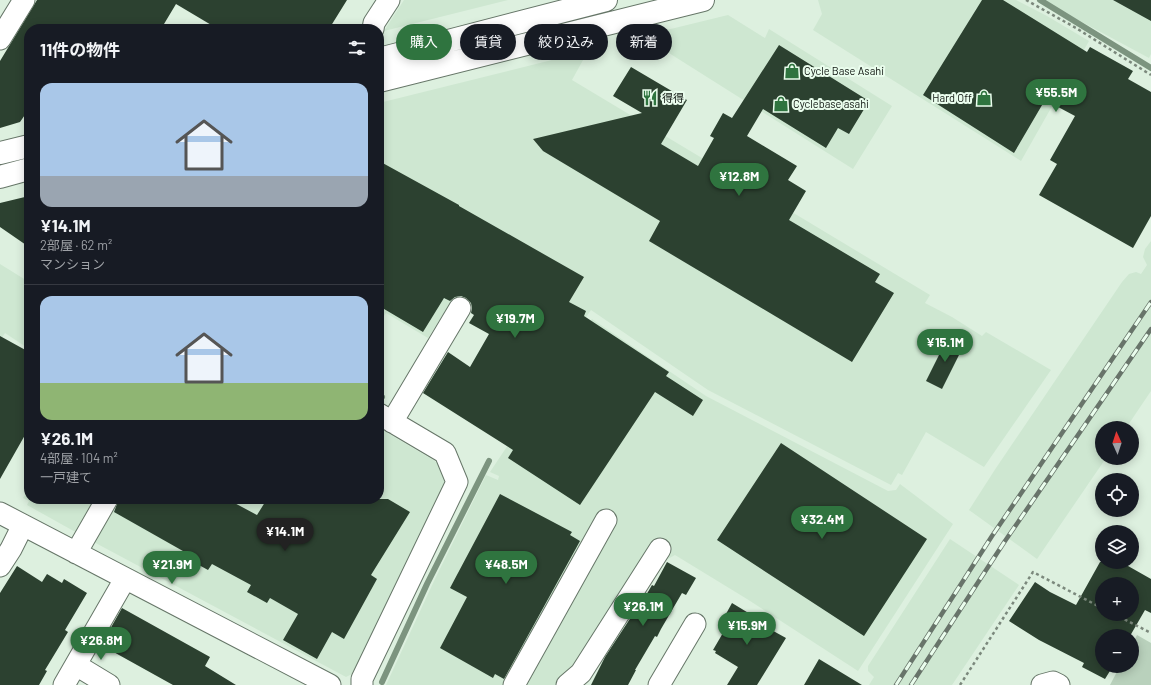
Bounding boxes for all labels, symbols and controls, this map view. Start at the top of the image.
chip: 購入 [396,24,452,60]
chip: 賃貸 [460,24,516,60]
chip: 絞り込み [524,24,608,60]
chip: 新着 [616,24,672,60]
icon: filters [346,37,368,59]
text: 11件の物件 [40,39,120,59]
shop icon: Cycle Base Asahi [783,62,801,80]
place label: Cycle Base Asahi [804,64,884,77]
pin: ¥55.5M [1023,79,1089,113]
text: ¥55.5M [1035,84,1077,100]
restaurant icon: 得得 [641,89,659,107]
shop icon: Hard Off [975,89,993,107]
place label: 得得 [662,91,684,104]
place label: Hard Off [932,91,972,104]
shop icon: Cyclebase asahi [772,95,790,113]
place label: Cyclebase asahi [793,97,869,110]
icon: home [168,109,240,181]
pin: ¥12.8M [706,163,772,197]
text: ¥12.8M [719,168,759,184]
text: ¥14.1M [40,215,91,235]
text: 2部屋 · 62 m² [40,237,112,253]
text: マンション [40,256,105,272]
pin: ¥19.7M [482,305,548,339]
text: ¥19.7M [495,310,535,326]
icon: home [168,322,240,394]
pin: ¥15.1M [912,329,978,363]
text: ¥15.1M [926,334,964,350]
north arrow [1095,421,1139,465]
map controls [1095,421,1139,673]
text: ¥26.1M [40,428,93,448]
text: 4部屋 · 104 m² [40,450,118,466]
text: 一戸建て [40,469,92,485]
button: locate [1095,473,1139,517]
pin: ¥32.4M [789,506,855,540]
text: ¥32.4M [800,511,844,527]
pin: ¥14.1M [252,518,318,552]
text: ¥14.1M [266,523,304,539]
button: layers [1095,525,1139,569]
pin: ¥21.9M [139,551,205,585]
pin: ¥48.5M [473,551,539,585]
text: ¥21.9M [152,556,192,572]
text: ¥48.5M [484,556,528,572]
button: + [1095,577,1139,621]
pin: ¥26.1M [610,593,676,627]
text: ¥26.1M [623,598,663,614]
pin: ¥15.9M [714,612,780,646]
text: ¥15.9M [727,617,767,633]
pin: ¥26.8M [68,627,134,661]
button: − [1095,629,1139,673]
text: ¥26.8M [79,632,123,648]

